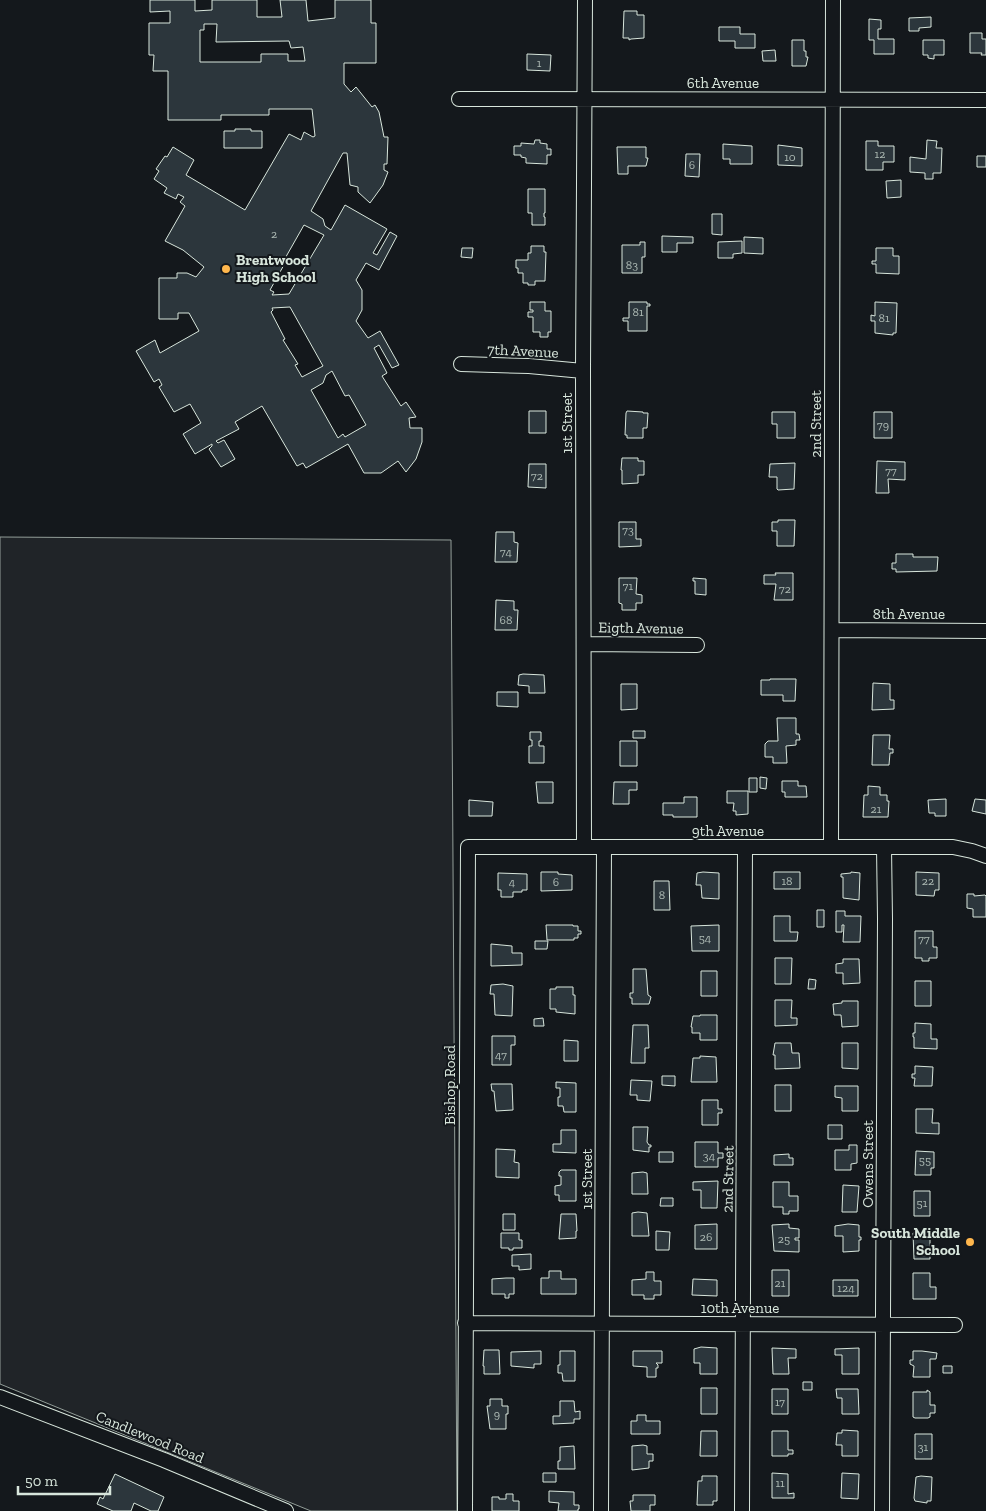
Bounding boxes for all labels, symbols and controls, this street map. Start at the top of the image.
house number: 1 [537,56,542,70]
street label: 6th Avenue [687,74,759,92]
house number: 12 [875,147,885,161]
house number: 10 [784,150,796,164]
house number: 6 [689,158,695,172]
house number: 2 [271,227,277,241]
place label: Brentwood High School [236,251,316,286]
house number: 83 [626,258,638,272]
marker: Brentwood High School [220,263,232,275]
house number: 81 [632,305,644,319]
house number: 81 [878,311,890,325]
street label: 7th Avenue [487,340,559,362]
street label: 2nd Street [807,390,825,458]
street label: 1st Street [558,392,576,453]
house number: 79 [877,418,889,432]
house number: 77 [885,464,897,478]
house number: 72 [531,469,543,483]
house number: 73 [622,523,634,537]
house number: 74 [500,545,512,559]
house number: 71 [623,579,634,593]
house number: 72 [779,582,791,596]
street label: 8th Avenue [873,605,945,623]
house number: 68 [500,613,512,627]
street label: Eigth Avenue [598,618,684,638]
house number: 21 [871,802,882,816]
street label: 9th Avenue [692,822,764,840]
house number: 18 [781,874,793,888]
house number: 22 [922,874,934,888]
house number: 4 [509,875,516,889]
house number: 6 [553,875,559,889]
house number: 8 [659,888,665,902]
house number: 54 [699,931,712,945]
house number: 77 [918,932,930,946]
street label: Bishop Road [441,1044,459,1125]
house number: 47 [495,1048,507,1062]
street label: Owens Street [859,1120,877,1208]
street label: 2nd Street [718,1145,738,1213]
street label: 1st Street [578,1148,596,1209]
house number: 34 [703,1149,716,1163]
house number: 55 [919,1153,931,1167]
house number: 51 [917,1196,928,1210]
place label: South Middle School [871,1224,960,1259]
house number: 26 [700,1230,712,1244]
house number: 25 [778,1232,790,1246]
marker: South Middle School [964,1236,976,1248]
house number: 21 [775,1276,786,1290]
house number: 124 [837,1281,855,1295]
street label: 10th Avenue [701,1299,779,1317]
house number: 17 [775,1395,785,1409]
street label: Candlewood Road [93,1407,208,1467]
house number: 9 [494,1407,500,1421]
house number: 31 [918,1440,929,1454]
scale bar [18,1464,110,1496]
text: 50 m [25,1472,58,1490]
house number: 11 [775,1476,785,1490]

